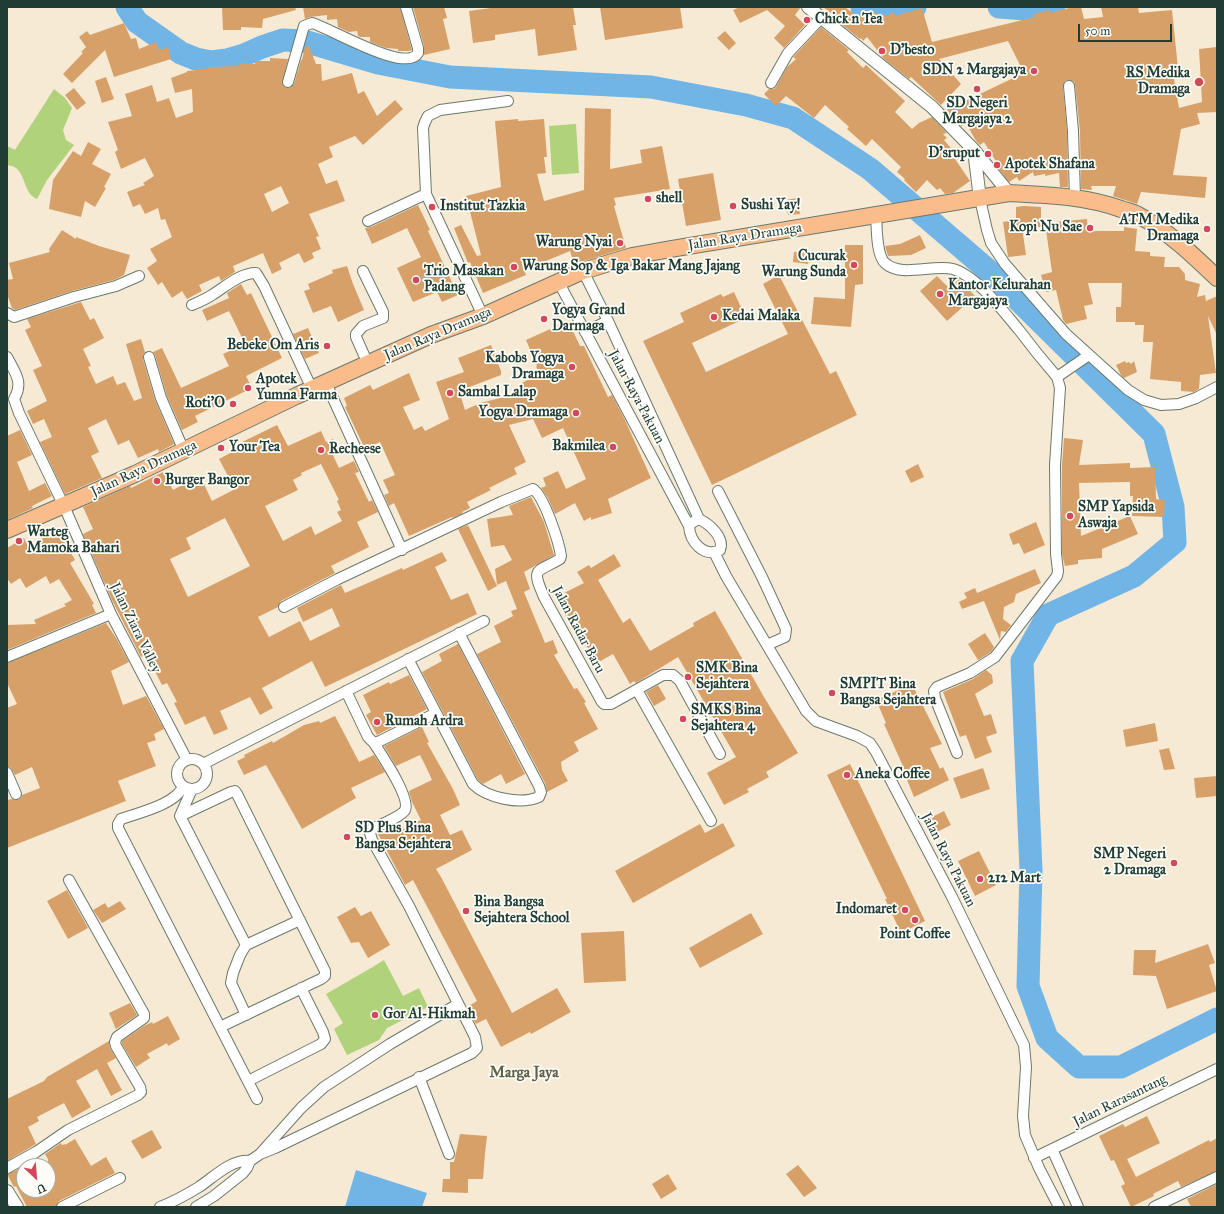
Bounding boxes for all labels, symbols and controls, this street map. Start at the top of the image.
place label: Chick n Tea [815,12,882,28]
marker: Chick n Tea [802,15,812,25]
scale bar [1080,16,1174,42]
text: 50 m [1085,24,1110,38]
place label: D'besto [890,43,934,59]
marker: D'besto [877,46,887,56]
place label: SDN 2 Margajaya [923,63,1026,79]
marker: SDN 2 Margajaya [1029,66,1039,76]
place label: RS Medika Dramaga [1126,66,1190,98]
marker: RS Medika Dramaga [1193,76,1205,88]
marker: SD Negeri Margajaya 2 [972,84,982,94]
place label: SD Negeri Margajaya 2 [942,96,1012,128]
place label: D'sruput [928,146,980,162]
marker: D'sruput [983,149,993,159]
place label: Apotek Shafana [1005,157,1095,173]
marker: Apotek Shafana [992,160,1002,170]
place label: shell [656,191,682,207]
marker: shell [643,194,653,204]
place label: Sushi Yay! [741,198,800,214]
place label: Institut Tazkia [440,199,525,215]
marker: Sushi Yay! [728,201,738,211]
marker: Institut Tazkia [427,202,437,212]
place label: ATM Medika Dramaga [1119,213,1199,246]
street label: Jalan Raya Dramaga [687,220,803,254]
place label: Kopi Nu Sae [1009,220,1082,236]
marker: Kopi Nu Sae [1085,223,1095,233]
marker: ATM Medika Dramaga [1202,224,1212,234]
place label: Warung Nyai [536,235,612,251]
marker: Warung Nyai [615,238,625,248]
place label: Cucurak Warung Sunda [762,249,846,282]
place label: Warung Sop & Iga Bakar Mang Jajang [522,259,740,275]
marker: Cucurak Warung Sunda [849,260,859,270]
marker: Warung Sop & Iga Bakar Mang Jajang [509,262,519,272]
place label: Trio Masakan Padang [424,264,504,296]
marker: Trio Masakan Padang [411,275,421,285]
place label: Kantor Kelurahan Margajaya [948,278,1051,310]
marker: Kantor Kelurahan Margajaya [935,289,945,299]
place label: Yogya Grand Darmaga [552,303,625,336]
street label: Jalan Raya Dramaga [382,304,494,364]
place label: Kedai Malaka [722,309,800,325]
marker: Kedai Malaka [709,312,719,322]
marker: Yogya Grand Darmaga [539,314,549,324]
place label: Bebeke Om Aris [227,338,319,354]
marker: Bebeke Om Aris [322,341,332,351]
street label: Jalan Raya Pakuan [604,347,668,447]
place label: Kabobs Yogya Dramaga [485,351,564,384]
marker: Kabobs Yogya Dramaga [567,362,577,372]
place label: Apotek Yumna Farma [256,372,337,404]
marker: Apotek Yumna Farma [243,383,253,393]
place label: Sambal Lalap [458,385,536,401]
marker: Sambal Lalap [445,388,455,398]
place label: Roti'O [185,396,225,412]
marker: Roti'O [228,399,238,409]
place label: Yogya Dramaga [479,405,568,421]
marker: Yogya Dramaga [571,408,581,418]
street label: Jalan Raya Dramaga [88,437,200,501]
place label: Bakmilea [552,439,605,455]
place label: Your Tea [229,440,280,456]
place label: Recheese [329,442,381,458]
marker: Bakmilea [608,442,618,452]
marker: Your Tea [216,443,226,453]
marker: Recheese [316,445,326,455]
place label: Burger Bangor [165,473,249,489]
marker: Burger Bangor [152,476,162,486]
place label: SMP Yapsida Aswaja [1078,500,1154,532]
marker: SMP Yapsida Aswaja [1065,511,1075,521]
place label: Warteg Mamoka Bahari [27,525,120,558]
marker: Warteg Mamoka Bahari [14,536,24,546]
street label: Jalan Ziara Valley [106,580,164,676]
street label: Jalan Radar Baru [548,583,608,677]
place label: SMK Bina Sejahtera [696,661,758,694]
marker: SMK Bina Sejahtera [683,672,693,682]
place label: SMPIT Bina Bangsa Sejahtera [840,677,936,710]
marker: SMPIT Bina Bangsa Sejahtera [827,688,837,698]
place label: SMKS Bina Sejahtera 4 [691,703,761,736]
place label: Rumah Ardra [385,714,463,730]
marker: SMKS Bina Sejahtera 4 [678,714,688,724]
marker: Rumah Ardra [372,717,382,727]
place label: Aneka Coffee [855,767,930,783]
marker: Aneka Coffee [842,770,852,780]
street label: Jalan Raya Pakuan [917,810,979,910]
place label: SD Plus Bina Bangsa Sejahtera [355,821,451,854]
marker: SD Plus Bina Bangsa Sejahtera [342,832,352,842]
place label: SMP Negeri 2 Dramaga [1094,847,1166,880]
marker: SMP Negeri 2 Dramaga [1169,858,1179,868]
place label: 212 Mart [988,871,1041,887]
marker: 212 Mart [975,874,985,884]
place label: Bina Bangsa Sejahtera School [474,895,570,928]
place label: Indomaret [836,902,897,918]
marker: Indomaret [900,905,910,915]
marker: Bina Bangsa Sejahtera School [461,906,471,916]
marker: Point Coffee [910,915,920,925]
place label: Point Coffee [880,927,950,943]
place label: Gor Al-Hikmah [383,1007,475,1023]
marker: Gor Al-Hikmah [370,1010,380,1020]
district label: Marga Jaya [489,1064,559,1082]
street label: Jalan Rarasantang [1070,1071,1170,1131]
north arrow [16,1158,56,1198]
text: U [34,1181,48,1196]

